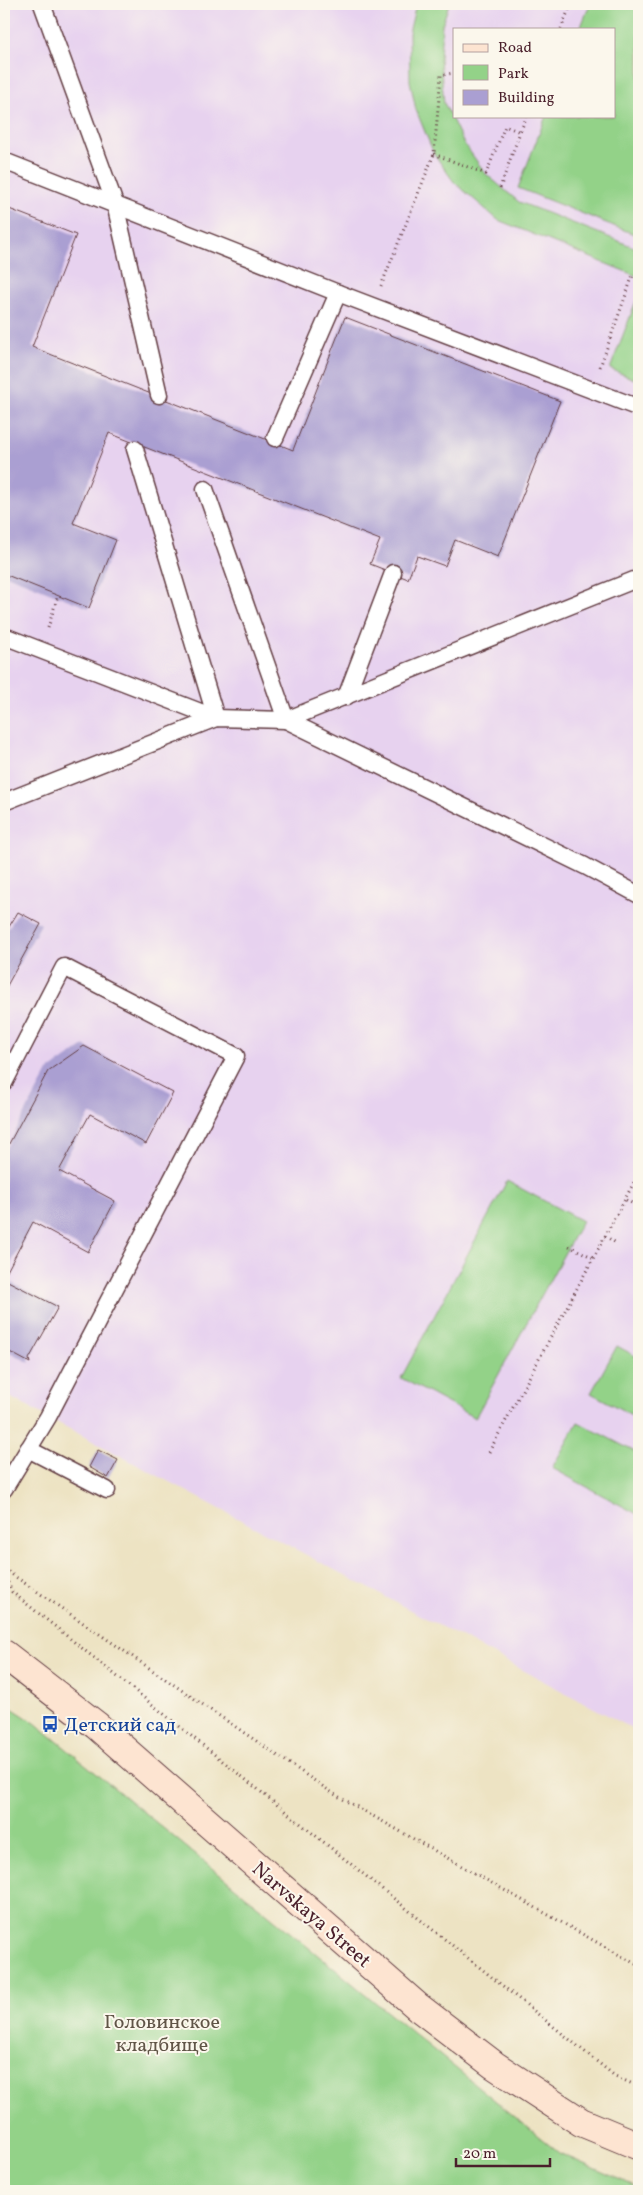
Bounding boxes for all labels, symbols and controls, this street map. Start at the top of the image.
legend [453,28,616,118]
text: Road [498,38,532,59]
text: Park [498,64,529,85]
text: Building [498,88,555,109]
place label: Детский сад [64,1712,176,1740]
bus stop icon: Детский сад [40,1714,60,1734]
street label: Narvskaya Street [245,1856,376,1975]
park label: Головинское кладбище [104,2009,220,2060]
scale bar [456,2135,549,2167]
text: 20 m [463,2144,496,2165]

